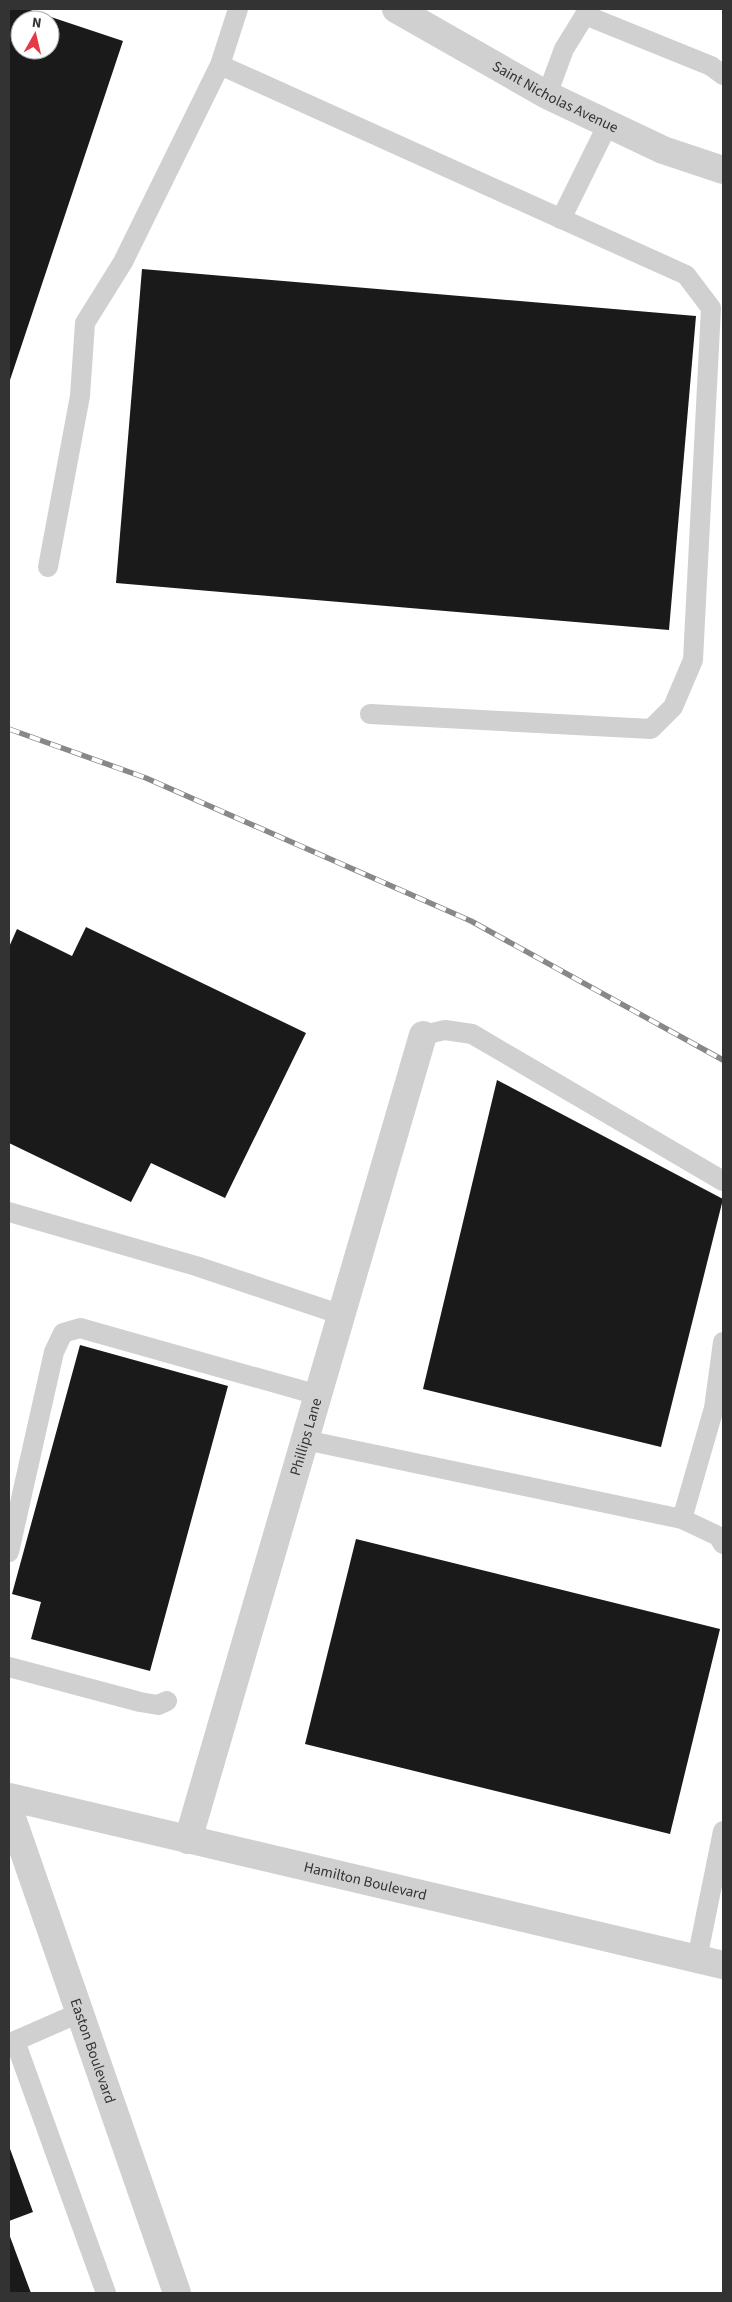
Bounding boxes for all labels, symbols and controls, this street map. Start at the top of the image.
north arrow [10,10,60,60]
text: N [31,13,43,34]
street label: Saint Nicholas Avenue [488,56,622,138]
street label: Phillips Lane [285,1396,327,1478]
street label: Hamilton Boulevard [302,1857,429,1906]
street label: Easton Boulevard [65,1996,120,2106]

